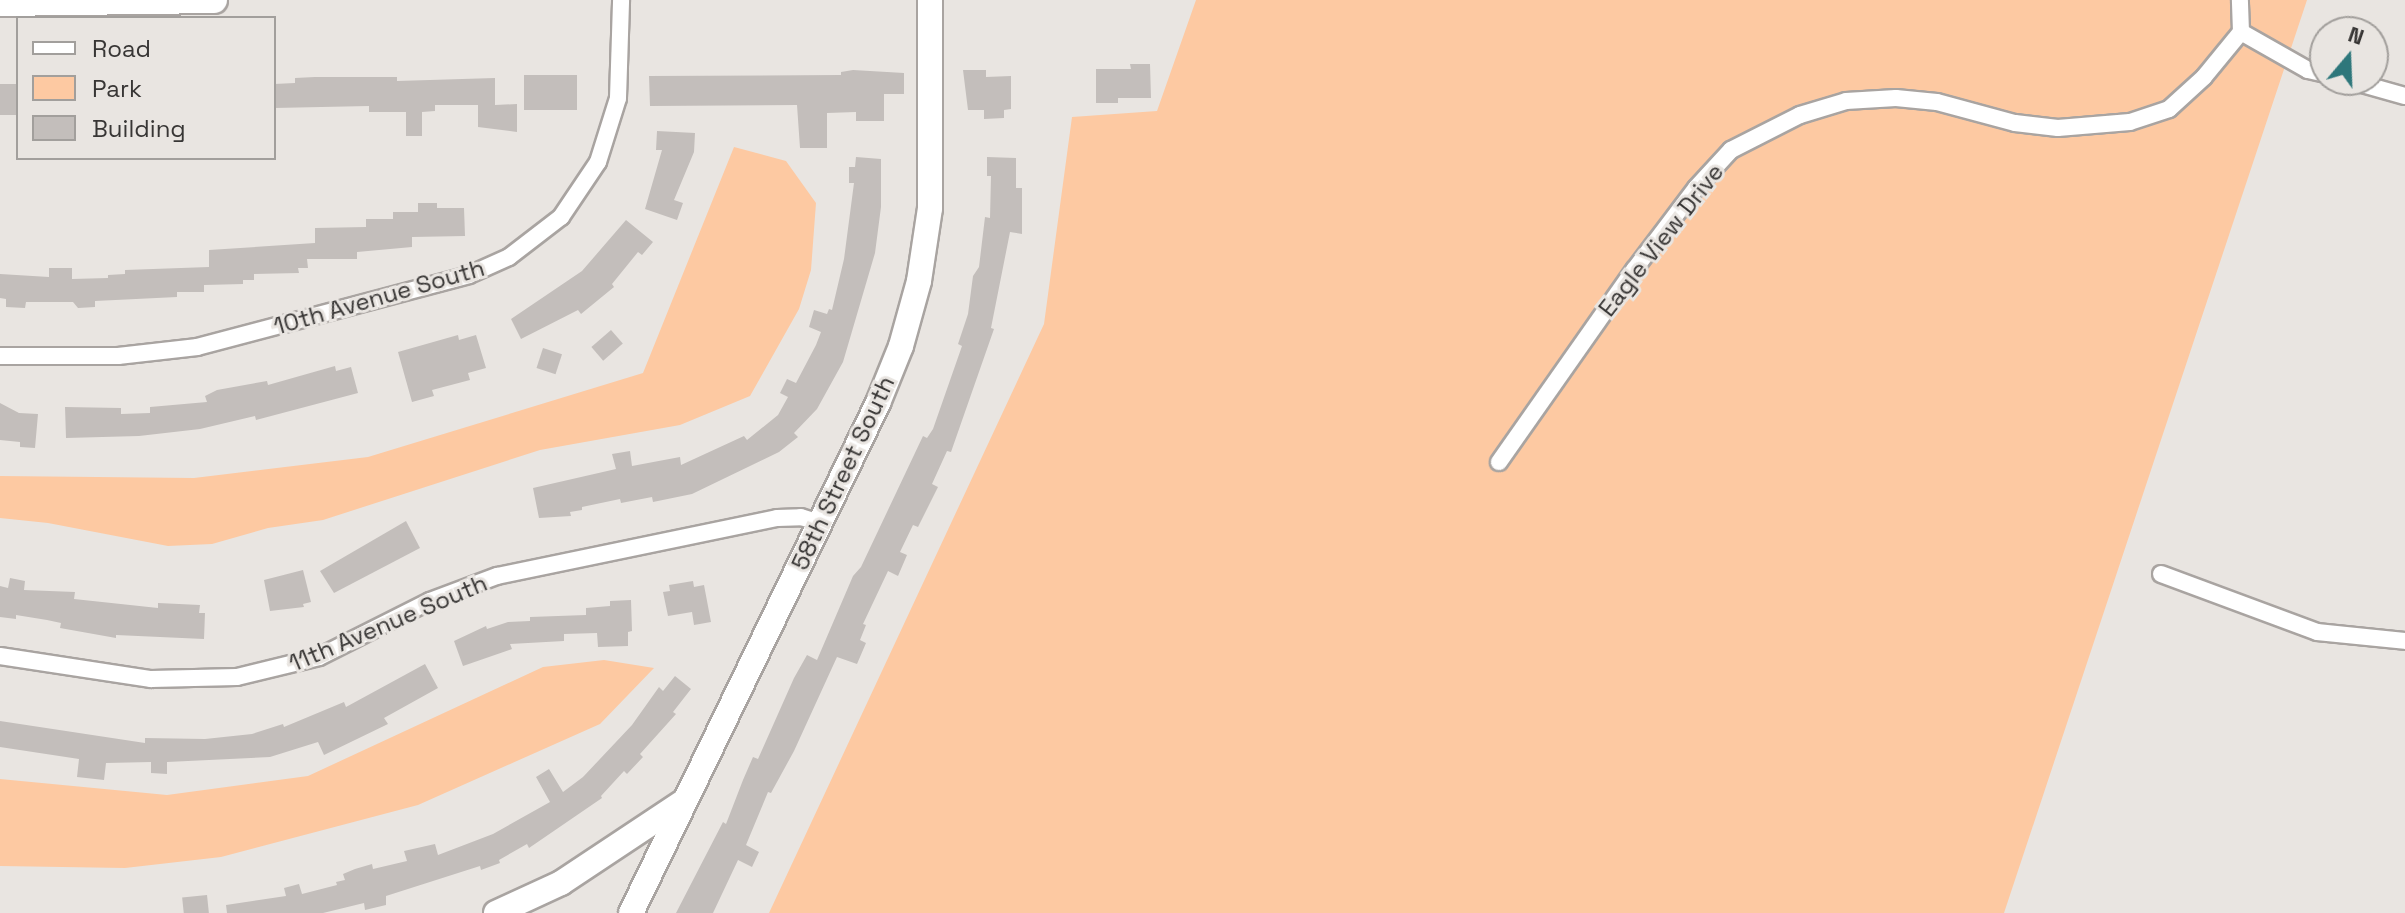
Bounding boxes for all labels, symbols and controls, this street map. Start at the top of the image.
legend [16,16,276,160]
north arrow [2309,16,2389,96]
text: N [2345,20,2368,51]
text: Road [92,33,151,64]
text: Park [92,73,142,104]
text: Building [92,113,186,144]
street label: Eagle View Drive [1592,158,1730,322]
street label: 10th Avenue South [270,253,488,341]
street label: 58th Street South [785,371,901,575]
street label: 11th Avenue South [284,568,492,678]

